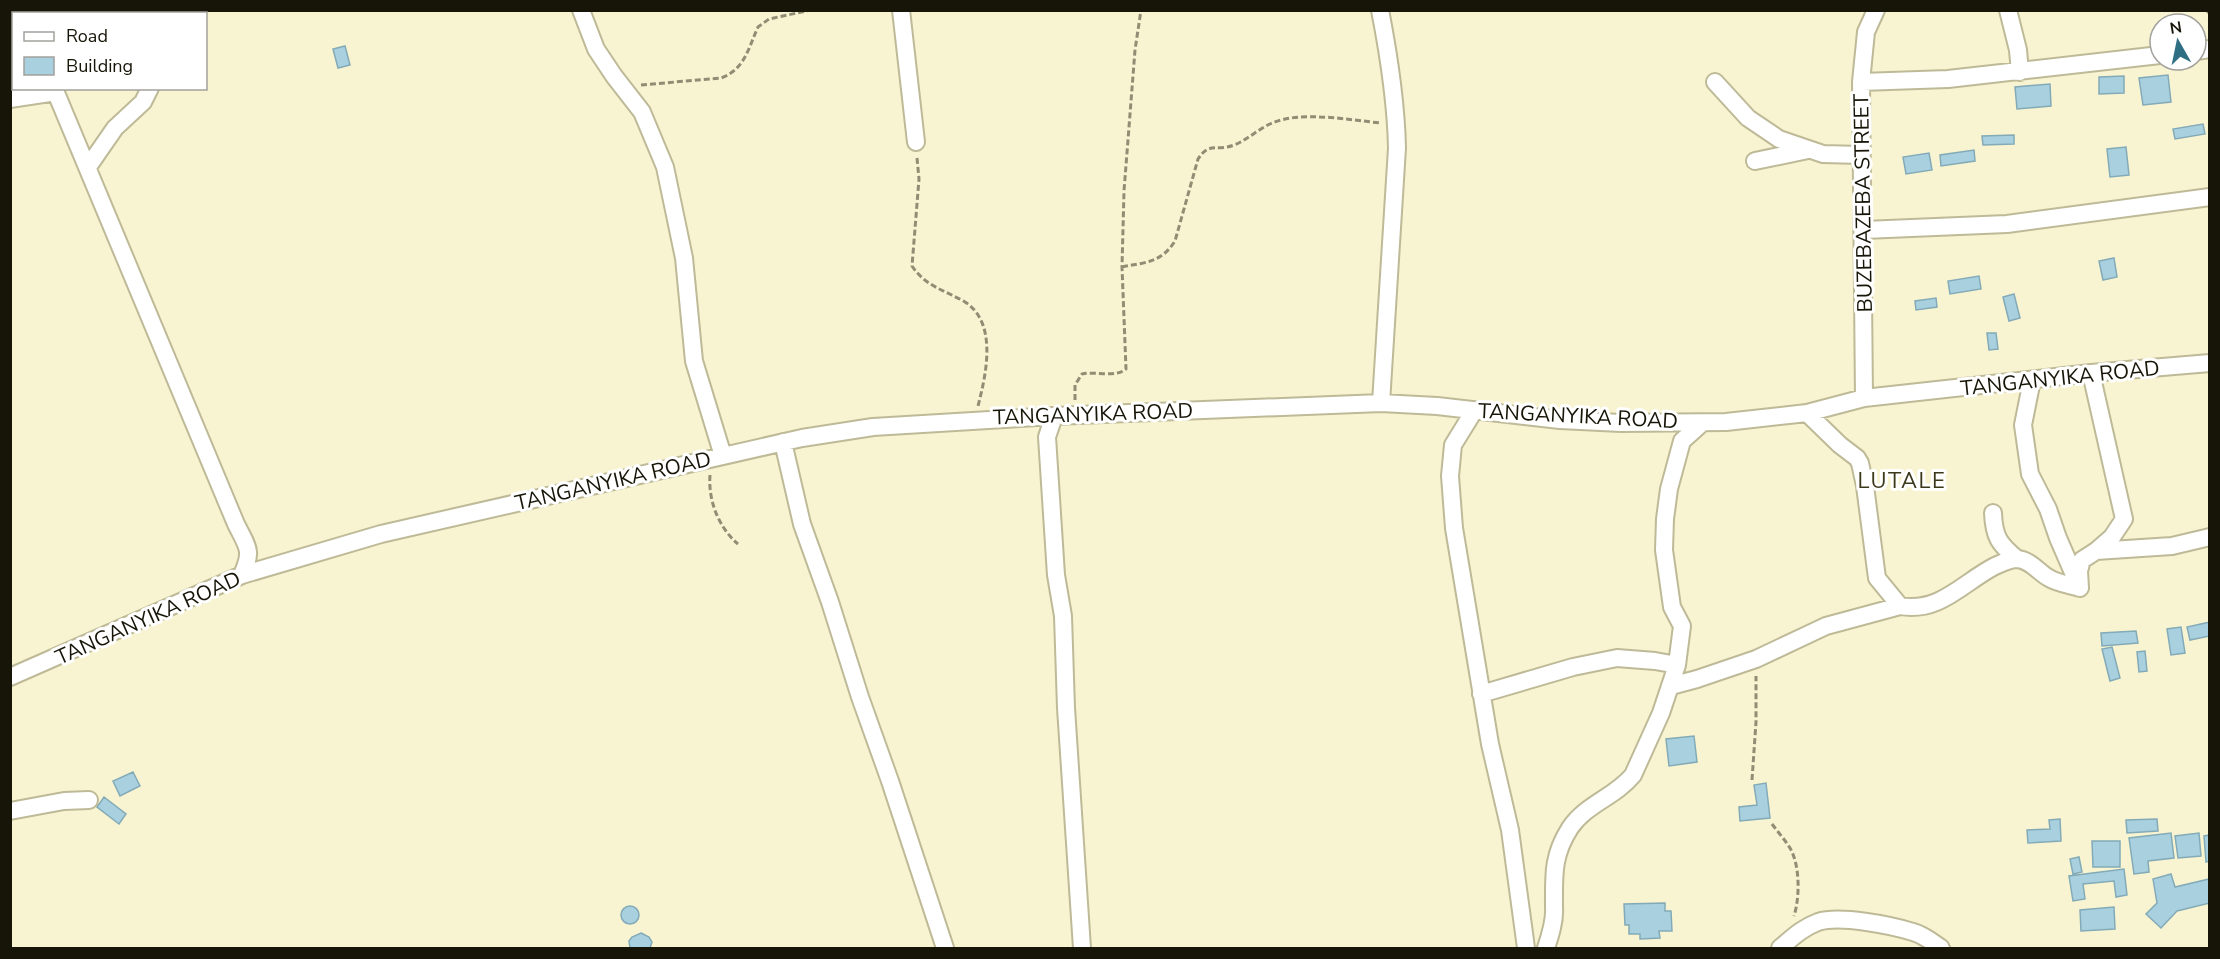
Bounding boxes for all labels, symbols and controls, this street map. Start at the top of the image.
legend [12,12,207,90]
north arrow [2148,12,2208,72]
text: N [2168,16,2183,40]
text: Road [66,24,108,48]
text: Building [66,54,133,78]
street label: BUZEBAZEBA STREET [1847,93,1879,313]
street label: TANGANYIKA ROAD [1959,354,2161,402]
street label: TANGANYIKA ROAD [992,397,1194,431]
street label: TANGANYIKA ROAD [1477,397,1679,435]
street label: TANGANYIKA ROAD [512,445,714,517]
district label: LUTALE [1858,466,1946,496]
street label: TANGANYIKA ROAD [51,565,245,671]

